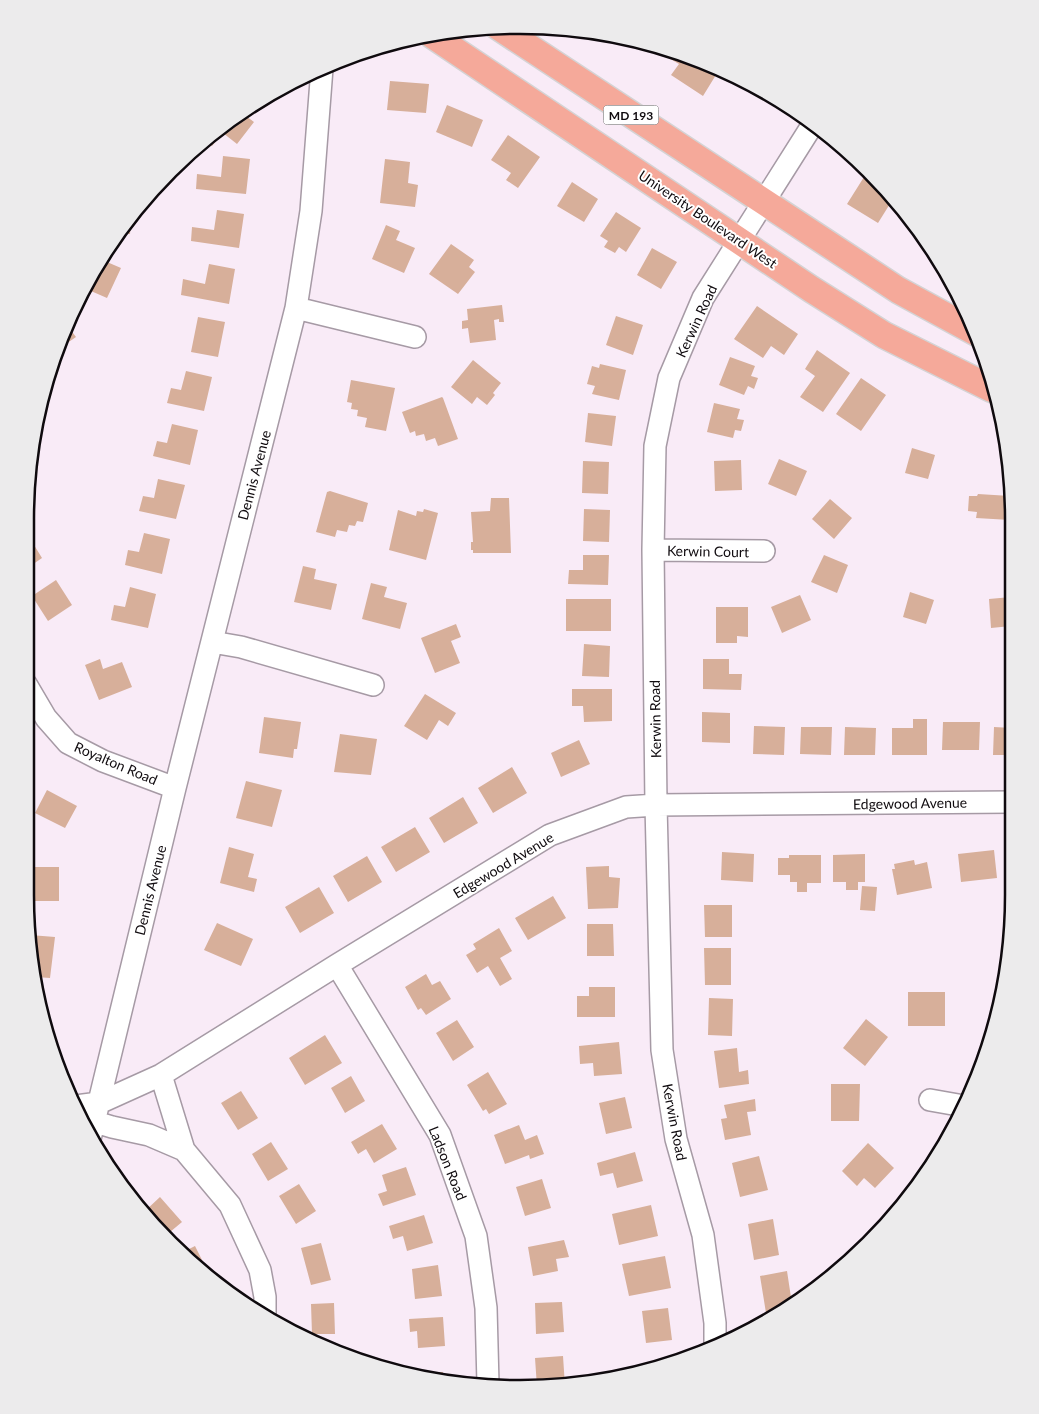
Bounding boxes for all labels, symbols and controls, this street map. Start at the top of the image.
road number: MD 193 [604,106,658,124]
street label: University Boulevard West [636,166,780,272]
street label: Kerwin Road [672,282,720,360]
street label: Dennis Avenue [234,428,274,522]
street label: Kerwin Court [667,542,749,560]
street label: Kerwin Road [646,680,664,758]
street label: Royalton Road [72,738,160,788]
street label: Edgewood Avenue [853,794,967,812]
street label: Edgewood Avenue [450,828,556,902]
street label: Dennis Avenue [131,843,169,937]
street label: Kerwin Road [659,1082,691,1162]
street label: Ladson Road [425,1123,471,1203]

